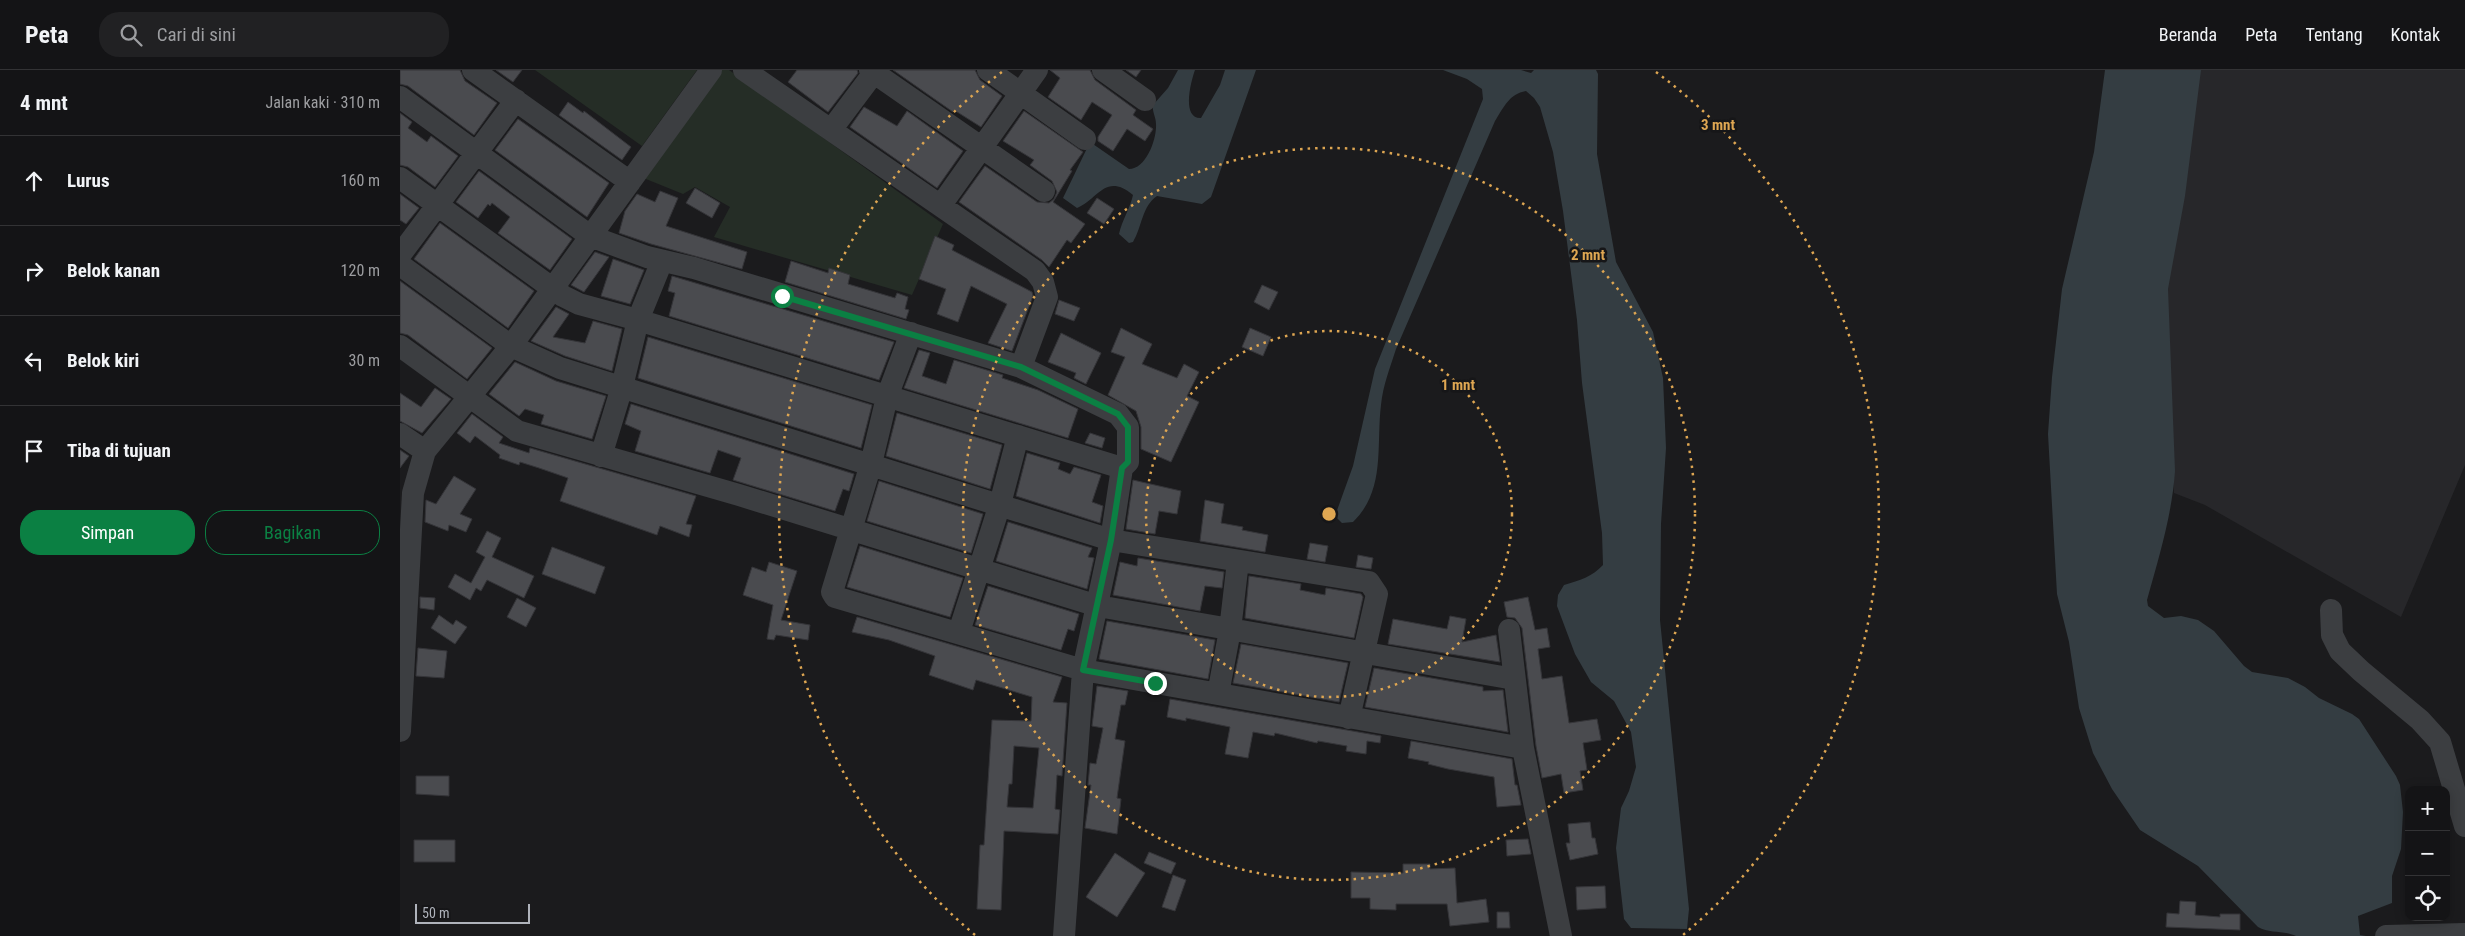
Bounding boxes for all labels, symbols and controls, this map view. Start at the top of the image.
search box [99,12,449,57]
text: Peta [25,21,69,49]
icon: search [117,21,145,49]
text: Cari di sini [157,23,236,46]
text: Beranda [2159,24,2217,45]
text: Peta [2245,24,2277,45]
text: Tentang [2305,24,2363,45]
text: Kontak [2391,24,2440,45]
text: 4 mnt [20,91,68,115]
text: Jalan kaki · 310 m [265,93,380,112]
text: 3 mnt [1701,116,1735,134]
icon: ahead [20,167,48,195]
text: Lurus [67,169,110,192]
text: 160 m [341,171,380,190]
text: 2 mnt [1571,246,1605,264]
icon: right [20,257,48,285]
text: Belok kanan [67,259,160,282]
text: 120 m [341,261,380,280]
route start [771,285,794,308]
icon: left [20,347,48,375]
text: Belok kiri [67,349,139,372]
text: 30 m [348,351,380,370]
text: 1 mnt [1441,376,1475,394]
icon: arrive [20,437,48,465]
text: Tiba di tujuan [67,439,171,462]
centre of rings [1320,505,1338,523]
button: Simpan [20,510,195,555]
button: Bagikan [205,510,380,555]
route end [1144,672,1167,695]
map controls [2405,786,2450,921]
button: + [2405,786,2450,831]
button: − [2405,831,2450,876]
button: locate [2405,876,2450,921]
scale bar [415,901,530,924]
text: 50 m [422,905,450,921]

